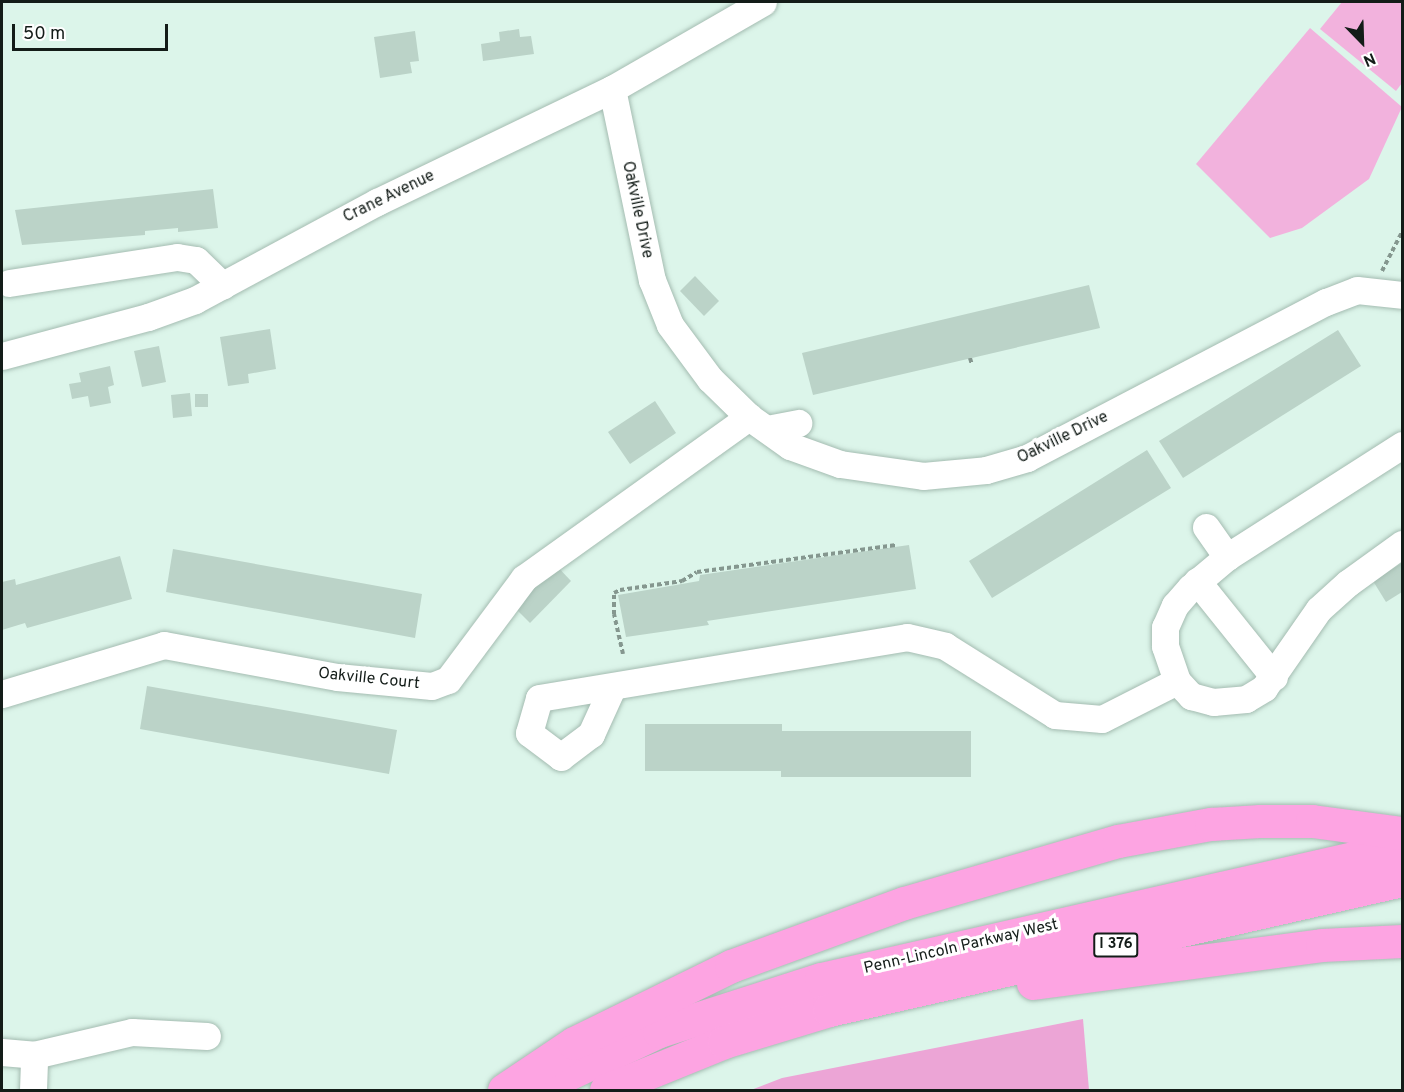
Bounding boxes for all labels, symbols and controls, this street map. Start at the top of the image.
scale bar [15,12,171,50]
north arrow [1332,12,1392,72]
text: 50 m [23,23,65,46]
text: N [1360,47,1378,70]
street label: Oakville Drive [617,160,657,260]
street label: Crane Avenue [340,166,438,228]
street label: Oakville Drive [1014,408,1112,468]
street label: Oakville Court [317,664,421,694]
street label: Penn-Lincoln Parkway West [862,915,1060,979]
road number: I 376 [1092,933,1140,957]

